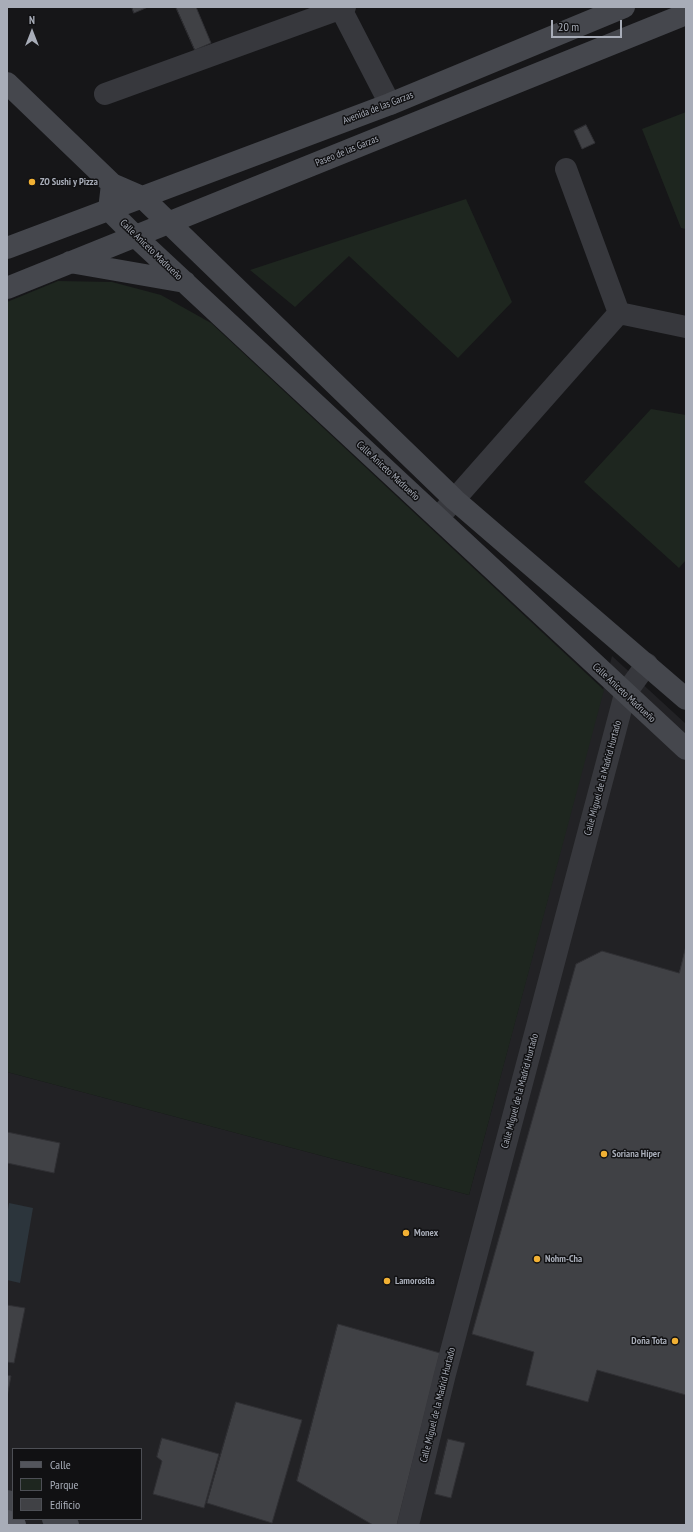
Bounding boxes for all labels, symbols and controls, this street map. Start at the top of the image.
north arrow [12,12,52,52]
scale bar [553,12,624,38]
text: N [29,13,35,27]
text: 20 m [558,19,579,34]
street label: Avenida de las Garzas [341,89,415,127]
street label: Paseo de las Garzas [314,133,380,169]
place label: ZO Sushi y Pizza [40,176,98,188]
marker: ZO Sushi y Pizza [27,177,37,187]
street label: Calle Aniceto Madrueño [117,217,185,283]
street label: Calle Aniceto Madrueño [354,439,422,503]
street label: Calle Aniceto Madrueño [590,661,658,725]
street label: Calle Miguel de la Madrid Hurtado [582,719,624,837]
street label: Calle Miguel de la Madrid Hurtado [499,1032,541,1150]
place label: Soriana Híper [612,1148,660,1160]
marker: Soriana Híper [599,1149,609,1159]
place label: Monex [414,1227,438,1239]
marker: Monex [401,1228,411,1238]
place label: Nohm-Cha [545,1253,582,1265]
marker: Nohm-Cha [532,1254,542,1264]
place label: Lamorosita [395,1275,435,1287]
marker: Lamorosita [382,1276,392,1286]
place label: Doña Tota [631,1335,667,1347]
marker: Doña Tota [670,1336,680,1346]
street label: Calle Miguel de la Madrid Hurtado [418,1346,458,1464]
legend [12,1448,142,1520]
text: Calle [50,1457,71,1472]
text: Parque [50,1477,79,1492]
text: Edificio [50,1497,80,1512]

